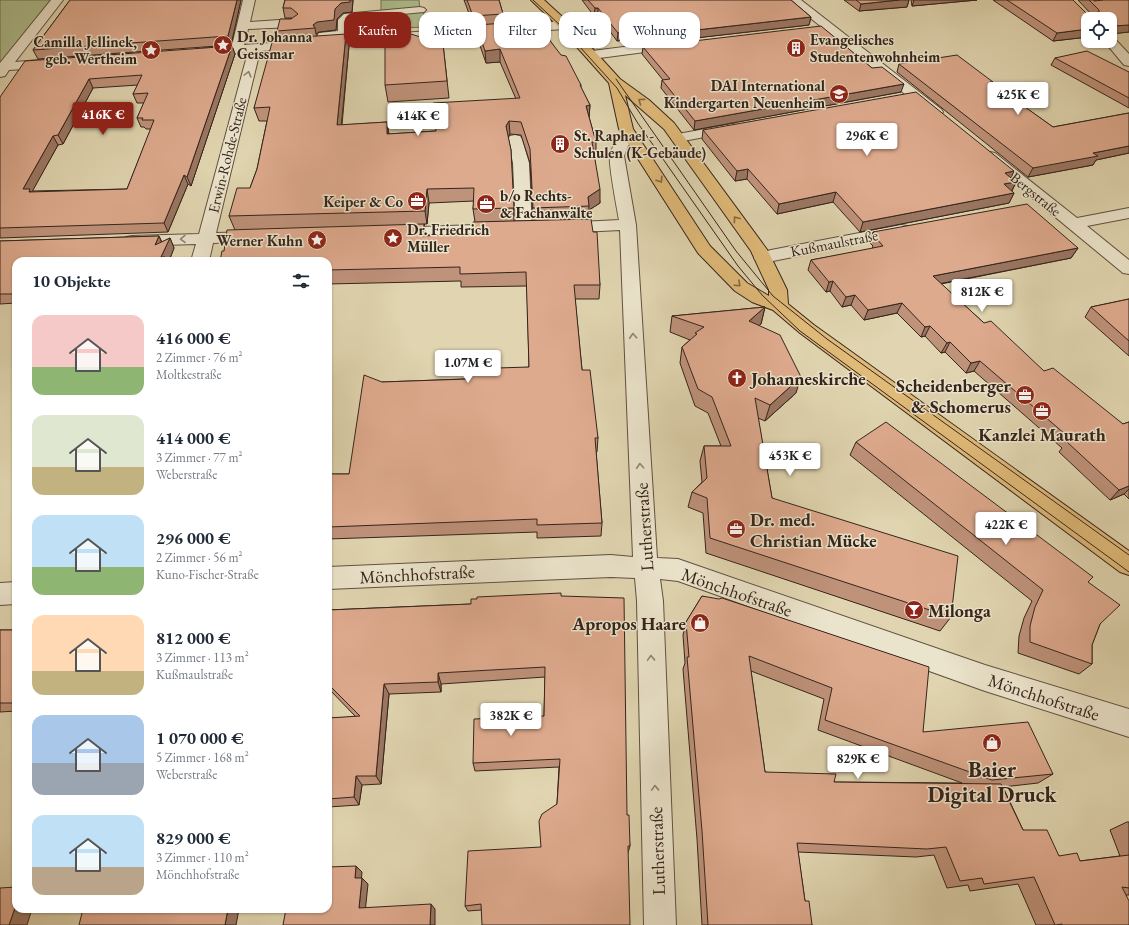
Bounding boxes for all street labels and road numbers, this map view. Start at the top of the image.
street label: Erwin-Rohde-Straße [203,95,251,215]
street label: Bergstraße [1007,168,1065,220]
street label: Kußmaulstraße [789,225,880,261]
street label: Lutherstraße [629,482,659,572]
street label: Mönchhofstraße [359,559,475,589]
street label: Mönchhofstraße [679,562,795,622]
street label: Mönchhofstraße [986,668,1102,726]
street label: Lutherstraße [644,806,670,896]

